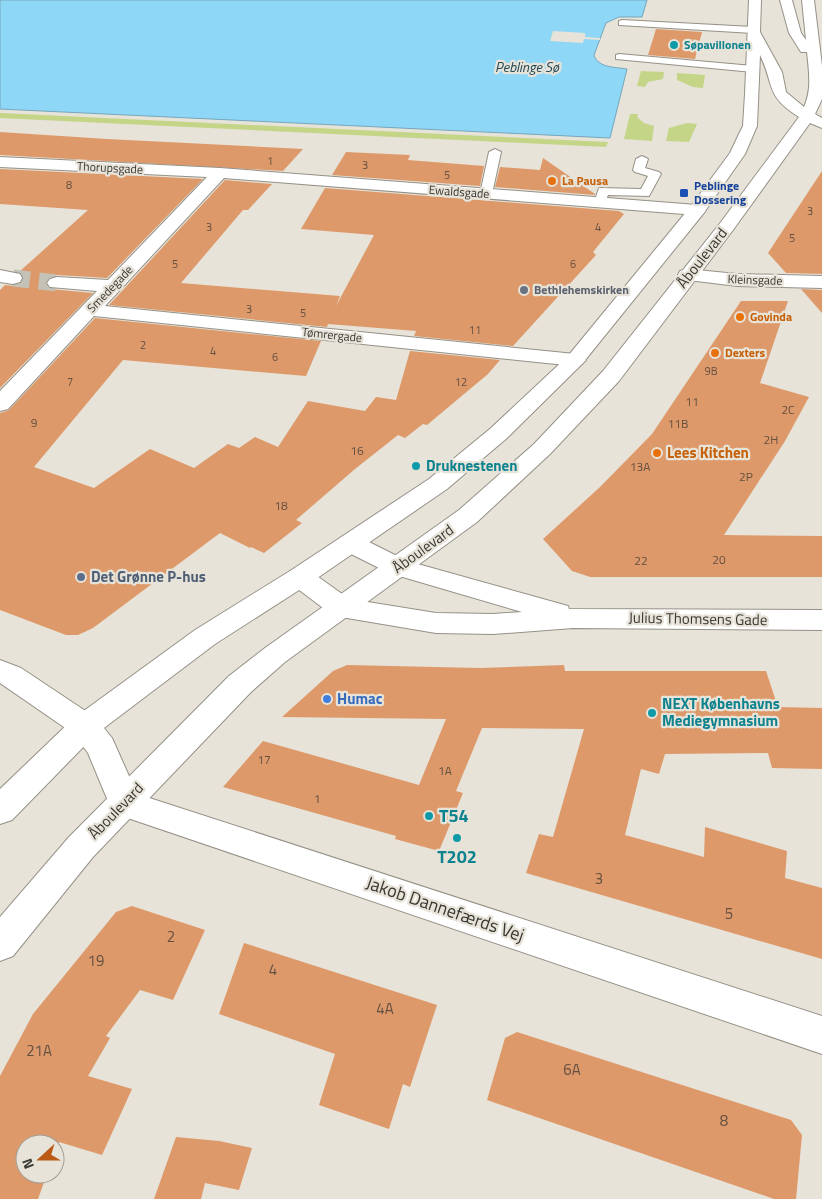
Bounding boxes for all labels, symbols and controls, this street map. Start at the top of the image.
place label: Søpavillonen [684,35,751,54]
marker: Søpavillonen [668,39,680,51]
water label: Peblinge Sø [495,56,560,77]
house number: 1 [267,153,273,169]
street label: Thorupsgade [77,156,144,179]
house number: 3 [362,157,368,173]
house number: 5 [444,167,450,183]
place label: La Pausa [562,171,608,190]
marker: La Pausa [546,175,558,187]
place label: Peblinge Dossering [694,176,747,209]
house number: 8 [66,177,72,193]
street label: Ewaldsgade [428,180,490,203]
marker: Peblinge Dossering [678,187,690,199]
house number: 3 [807,203,813,219]
house number: 3 [206,219,212,235]
house number: 4 [595,219,601,235]
street label: Åboulevard [671,223,733,293]
house number: 5 [789,230,795,246]
house number: 5 [172,256,178,272]
house number: 6 [570,256,576,272]
street label: Smedegade [82,261,137,317]
street label: Kleinsgade [727,269,783,290]
place label: Bethlehemskirken [534,280,629,299]
marker: Bethlehemskirken [518,284,530,296]
house number: 3 [246,301,252,317]
house number: 5 [300,305,306,321]
place label: Govinda [750,307,792,326]
marker: Govinda [734,311,746,323]
street label: Tømrergade [301,322,363,347]
house number: 11 [469,322,481,338]
house number: 2 [140,337,146,353]
house number: 4 [210,343,216,359]
place label: Dexters [725,343,765,362]
marker: Dexters [709,347,721,359]
house number: 6 [272,349,278,365]
house number: 9B [705,363,718,379]
house number: 7 [67,374,73,390]
house number: 12 [455,374,467,390]
house number: 11 [685,392,699,411]
house number: 2C [781,400,795,419]
house number: 9 [31,413,38,432]
house number: 11B [668,414,688,433]
house number: 2H [764,430,778,449]
house number: 16 [350,441,364,460]
place label: Lees Kitchen [667,441,749,464]
marker: Lees Kitchen [651,447,663,459]
place label: Druknestenen [426,454,518,477]
house number: 13A [630,457,650,476]
marker: Druknestenen [410,460,422,472]
house number: 2P [739,467,753,486]
house number: 18 [274,496,288,515]
street label: Åboulevard [387,518,458,579]
house number: 20 [712,550,726,569]
house number: 22 [634,551,648,570]
place label: Det Grønne P-hus [91,565,206,588]
marker: Det Grønne P-hus [75,571,87,583]
street label: Julius Thomsens Gade [628,606,768,631]
place label: Humac [337,687,383,710]
place label: NEXT Københavns Mediegymnasium [662,692,780,732]
marker: Humac [321,693,333,705]
marker: NEXT Københavns Mediegymnasium [646,707,658,719]
house number: 17 [257,750,271,769]
house number: 1A [438,761,452,780]
street label: Åboulevard [83,777,149,844]
house number: 1 [314,789,320,808]
place label: T54 [439,802,469,829]
marker: T54 [423,810,435,822]
marker: T202 [451,832,463,844]
place label: T202 [437,843,477,870]
house number: 3 [595,867,603,890]
street label: Jakob Dannefærds Vej [362,869,528,948]
house number: 5 [725,902,733,925]
house number: 2 [167,925,175,948]
house number: 19 [88,949,104,972]
house number: 4 [269,958,277,981]
house number: 4A [376,997,394,1020]
house number: 21A [26,1039,52,1062]
house number: 6A [563,1058,581,1081]
house number: 8 [720,1109,728,1132]
north arrow [15,1134,65,1184]
text: N [16,1156,39,1172]

